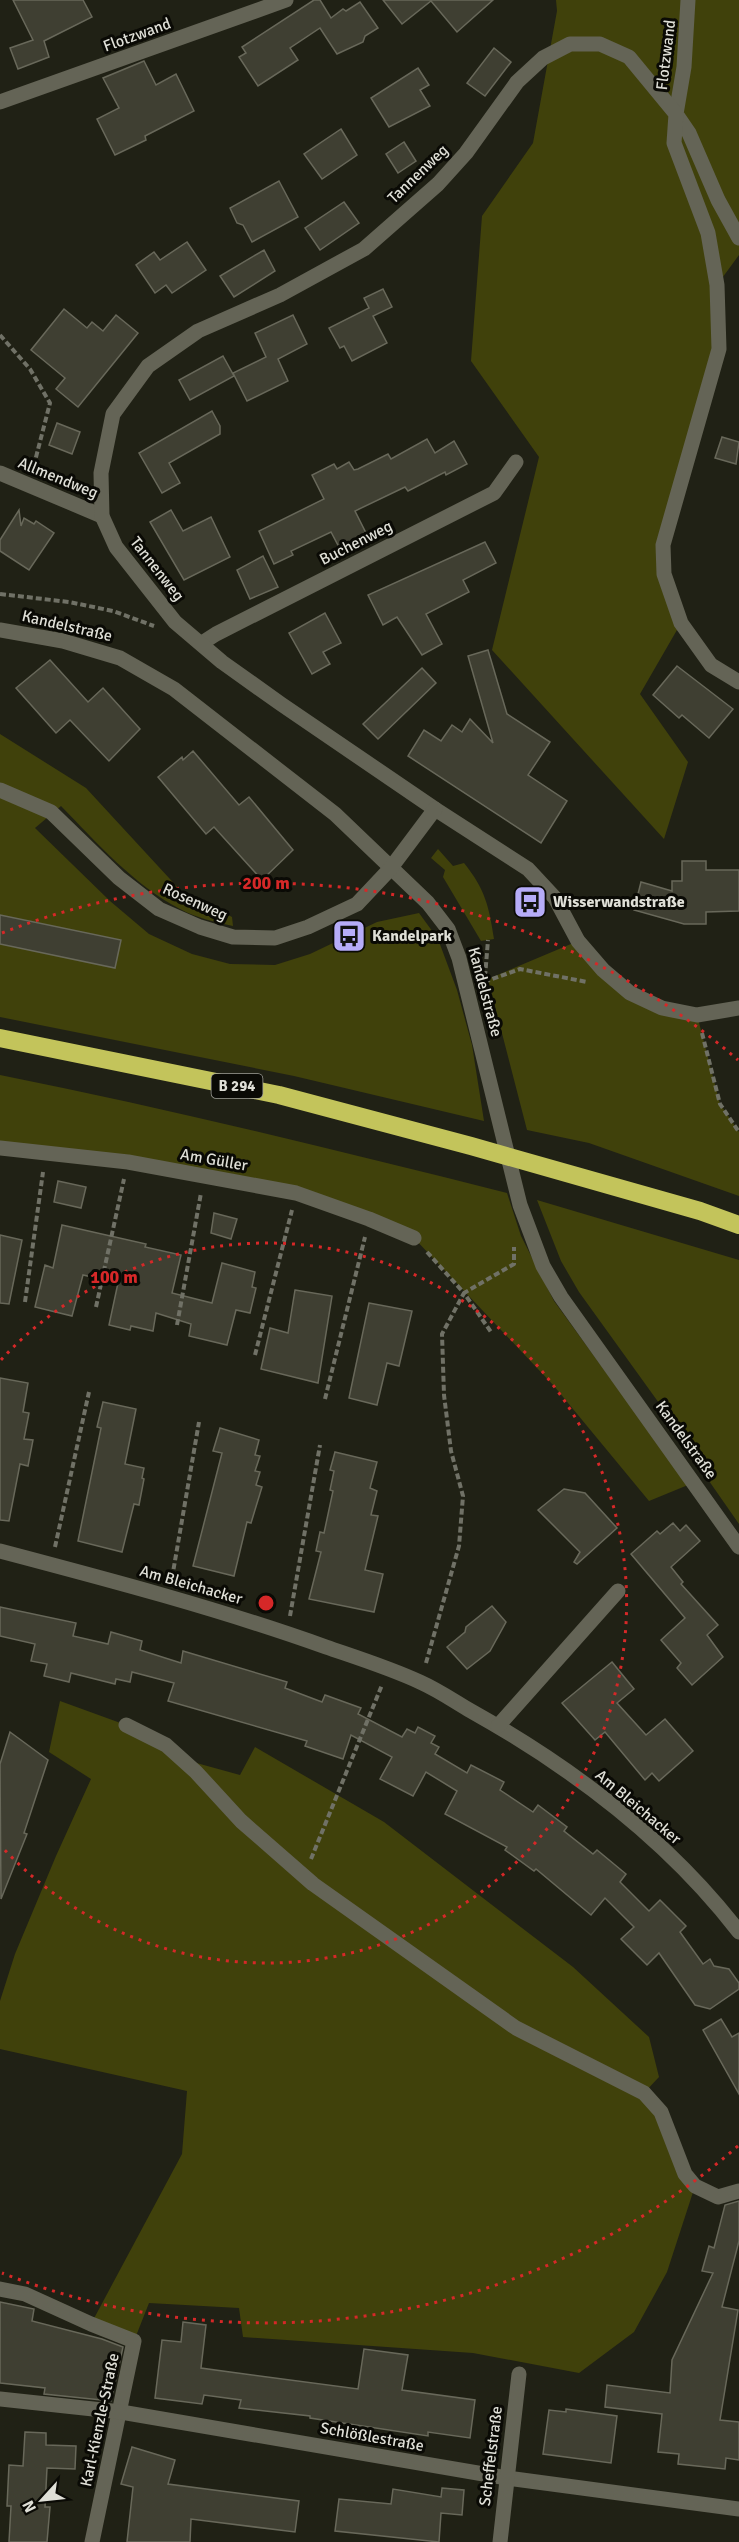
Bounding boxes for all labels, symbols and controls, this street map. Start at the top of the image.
street label: Flotzwand [100,14,174,56]
street label: Flotzwand [652,19,680,91]
street label: Tannenweg [384,140,452,208]
street label: Allmendweg [15,453,101,503]
street label: Buchenweg [316,516,396,570]
street label: Tannenweg [126,533,188,605]
street label: Kandelstraße [20,606,114,646]
text: 200 m [242,872,290,894]
street label: Rosenweg [159,879,231,925]
bus stop icon: Wisserwandstraße [512,884,548,920]
place label: Wisserwandstraße [553,892,685,912]
bus stop icon: Kandelpark [331,918,367,954]
place label: Kandelpark [372,926,453,946]
street label: Kandelstraße [463,945,507,1039]
road number: B 294 [212,1074,262,1098]
street label: Am Güller [179,1144,249,1176]
text: 100 m [90,1266,138,1288]
street label: Kandelstraße [651,1397,721,1483]
street label: Am Bleichacker [137,1561,245,1609]
centre of rings [256,1593,276,1613]
street label: Am Bleichacker [591,1765,685,1849]
street label: Karl-Kienzle-Straße [76,2351,124,2489]
street label: Scheffelstraße [475,2405,507,2507]
street label: Schlößlestraße [319,2418,425,2456]
north arrow [12,2470,72,2530]
text: N [18,2497,41,2516]

